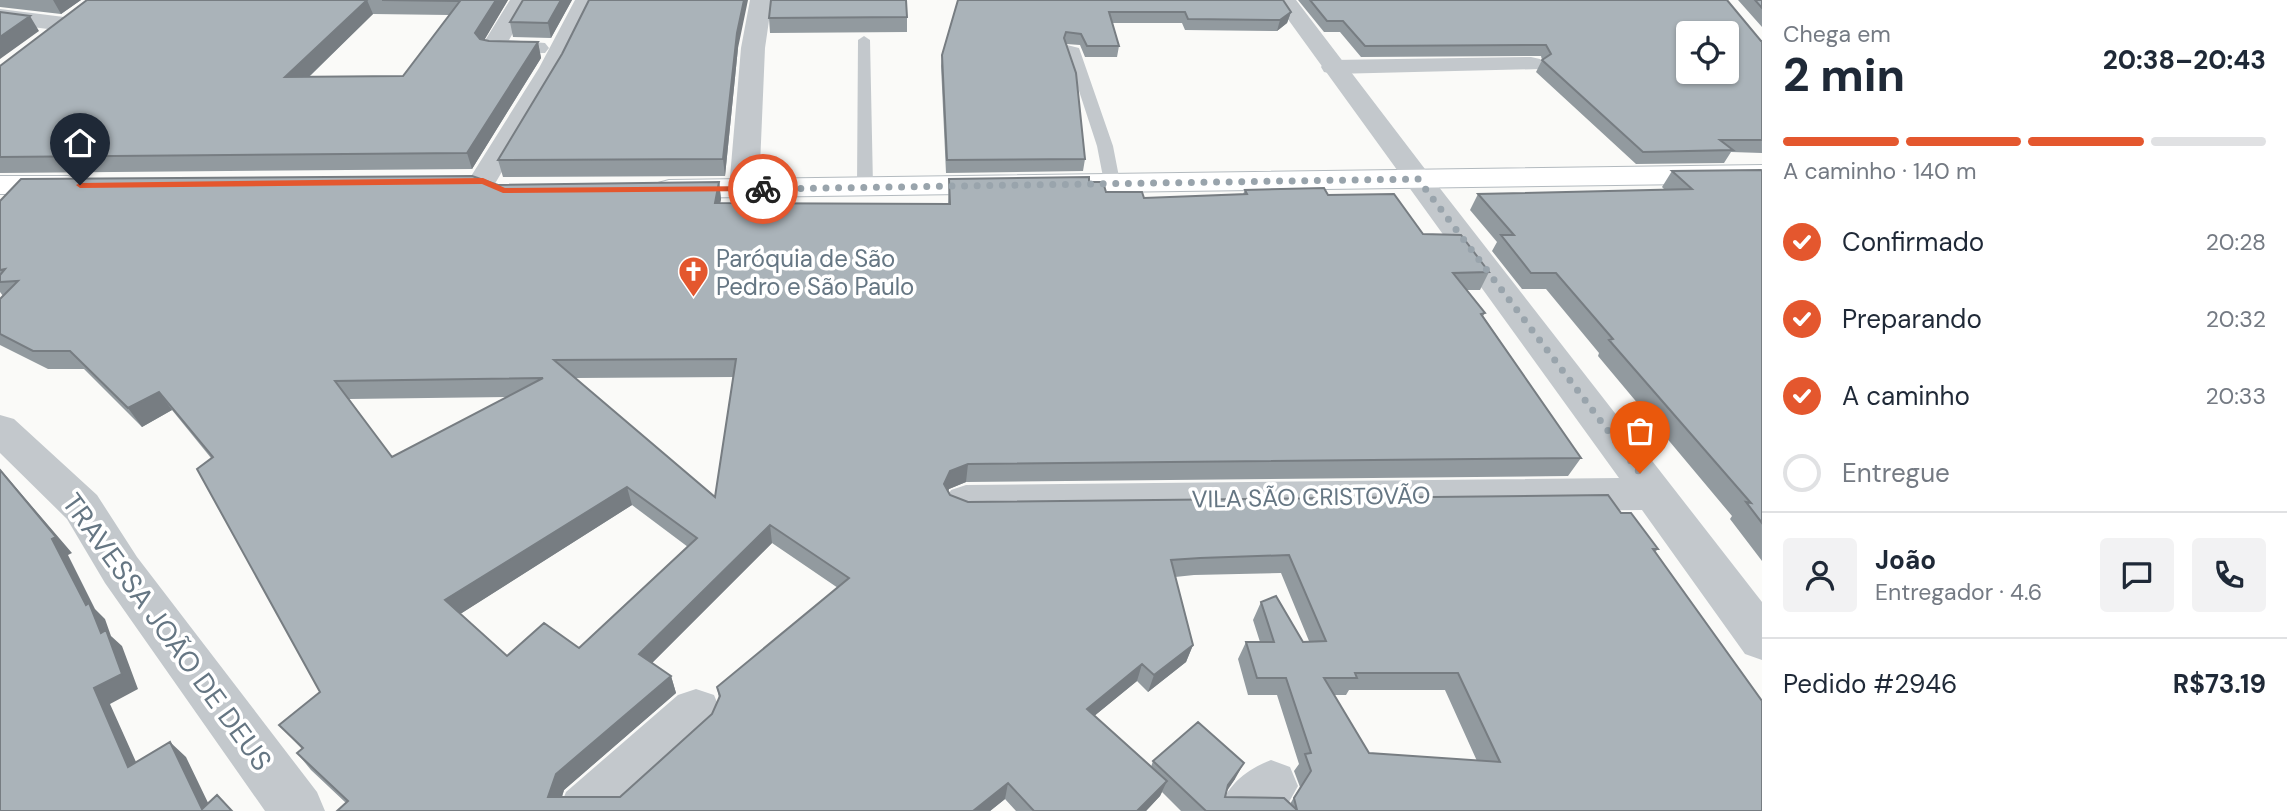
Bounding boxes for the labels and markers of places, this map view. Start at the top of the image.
pin [50,113,110,185]
place label: Paróquia de São Pedro e São Paulo [716,243,914,302]
church icon: Paróquia de São Pedro e São Paulo [676,255,710,299]
pin [1610,401,1670,473]

